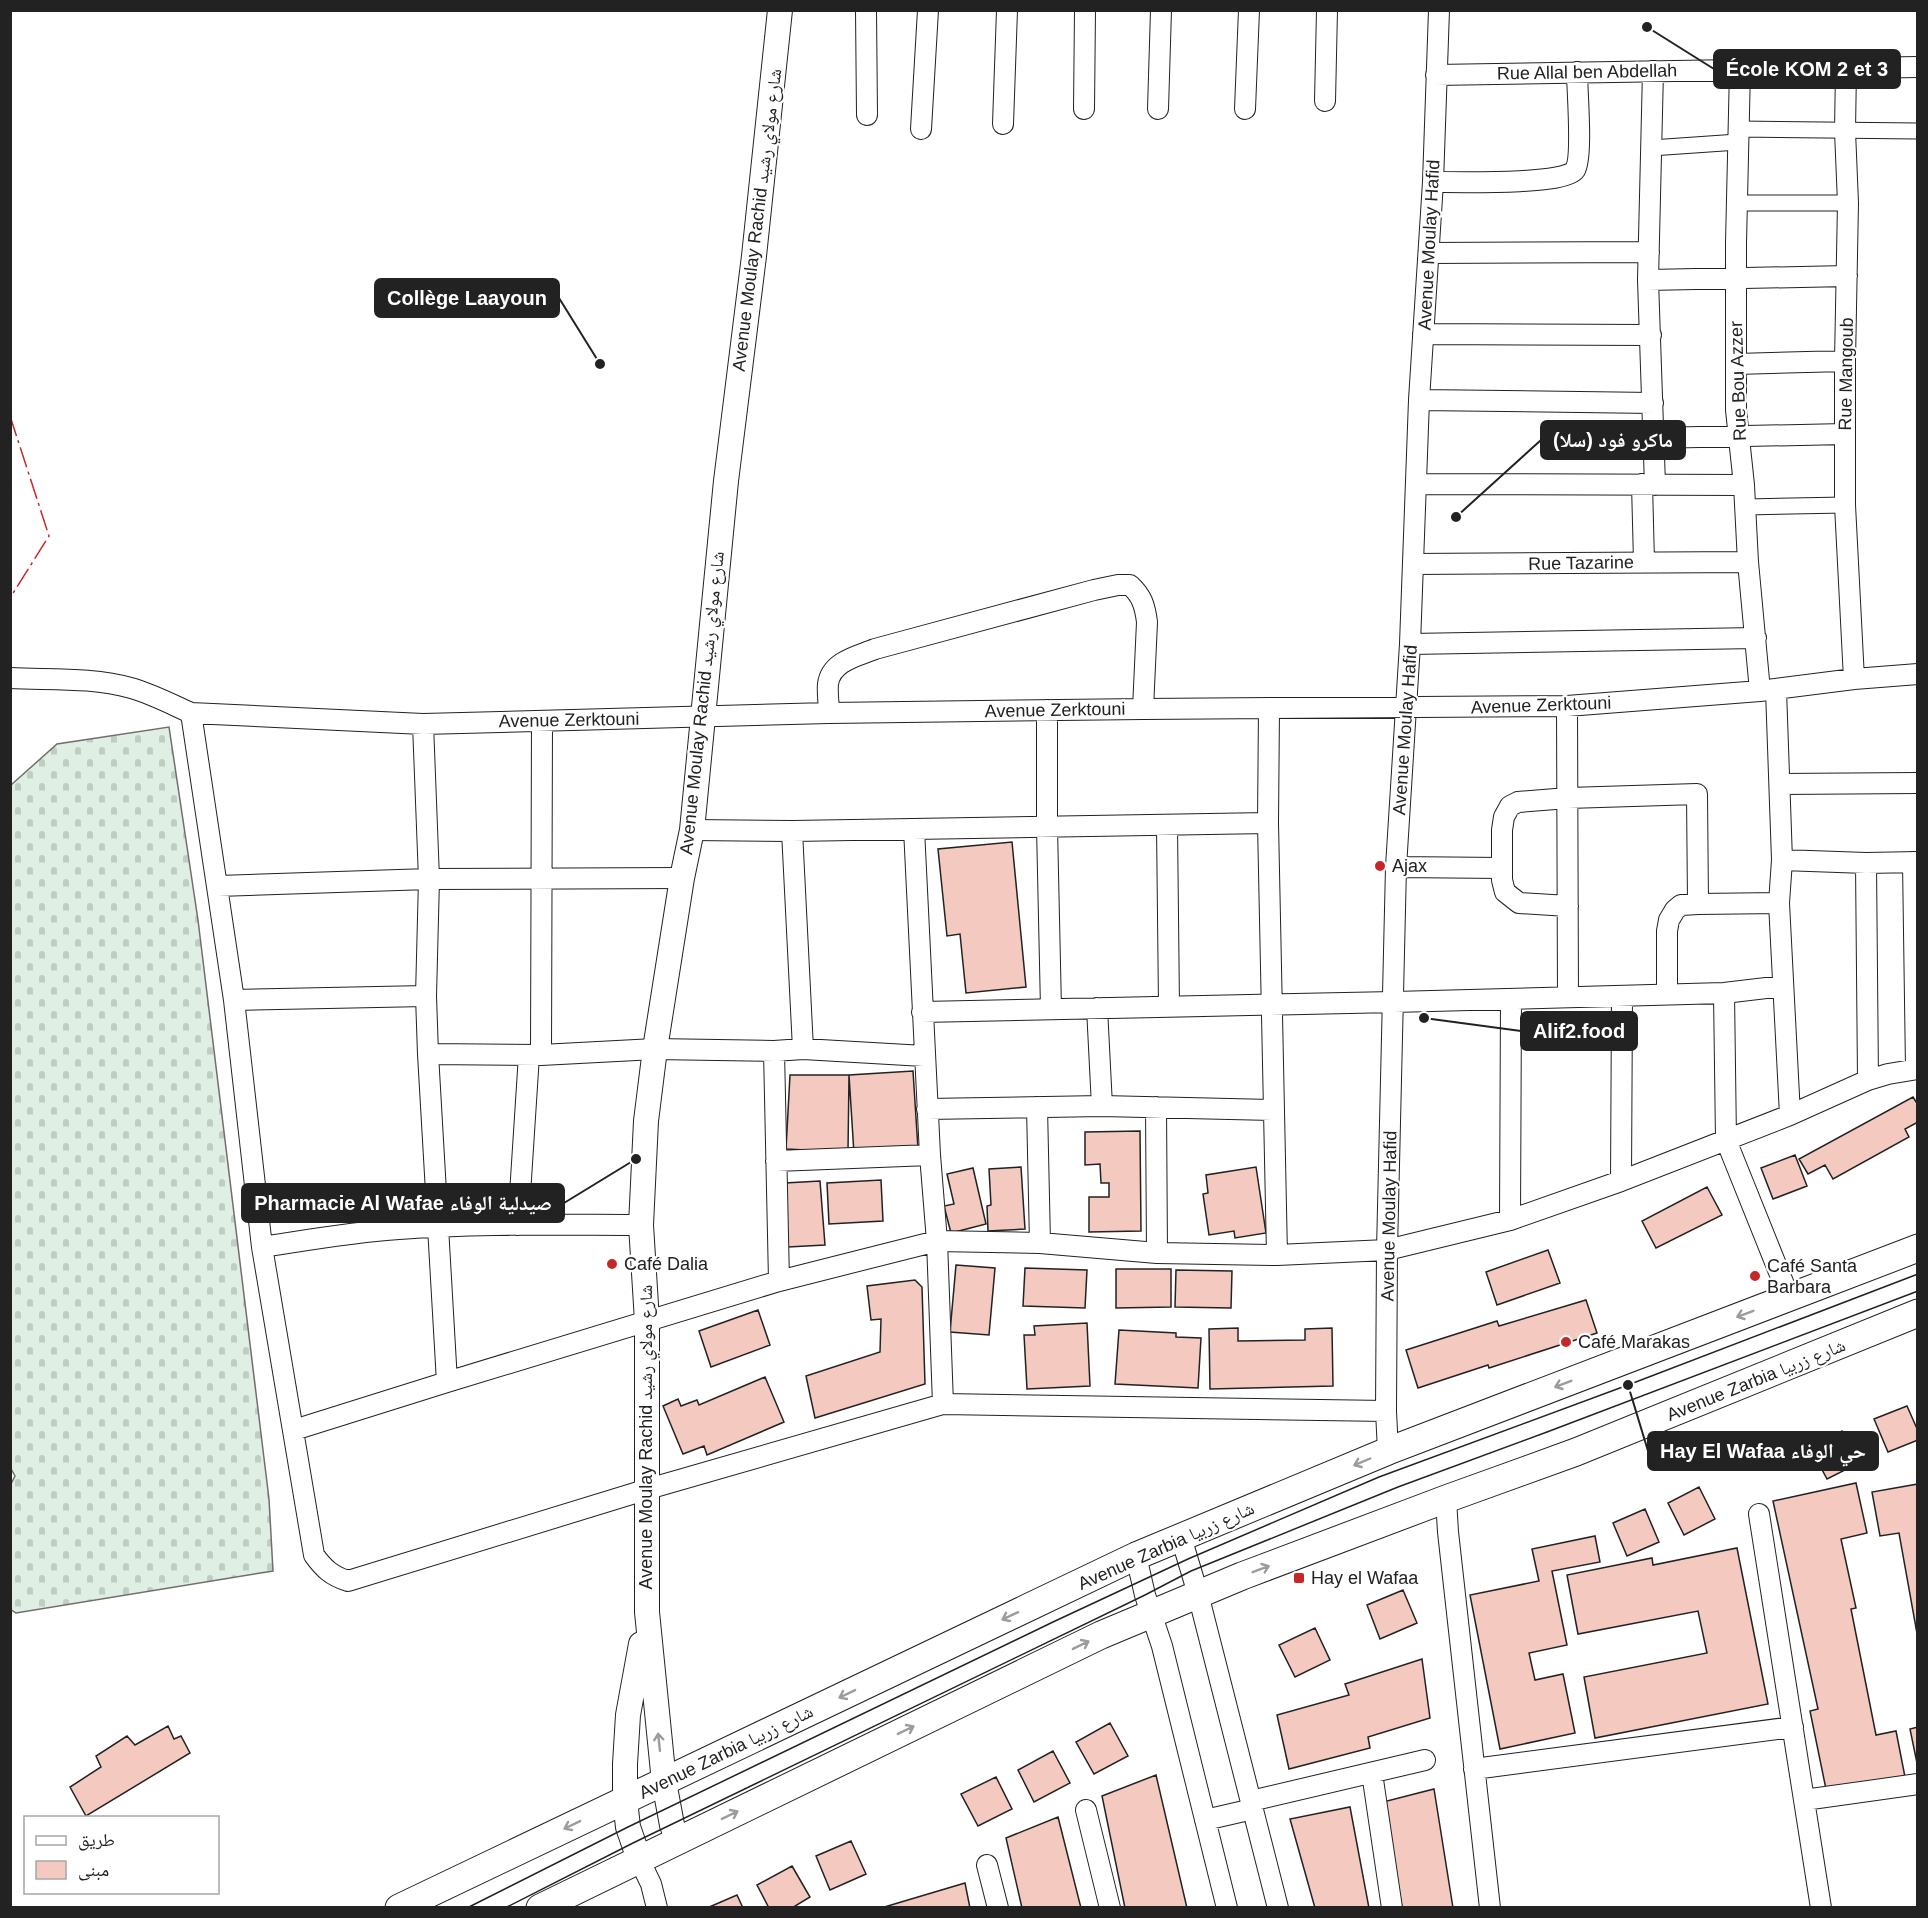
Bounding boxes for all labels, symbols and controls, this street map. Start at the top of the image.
callout: École KOM 2 et 3 [1714,50,1900,88]
text: École KOM 2 et 3 [1726,58,1888,80]
street label: Rue Allal ben Abdellah [1497,60,1677,84]
street label: Avenue Moulay Rachid شارع مولاي رشيد [728,67,790,373]
street label: Avenue Moulay Hafid [1415,159,1443,331]
callout: Collège Laayoun [375,279,559,317]
text: Collège Laayoun [387,287,547,309]
street label: Rue Mangoub [1835,317,1857,431]
street label: Rue Bou Azzer [1726,321,1750,441]
callout: ماكرو فود (سلا) [1541,421,1685,459]
text: ماكرو فود (سلا) [1553,429,1673,452]
street label: Avenue Moulay Rachid شارع مولاي رشيد [676,550,732,856]
street label: Rue Tazarine [1528,552,1634,574]
street label: Avenue Moulay Hafid [1389,644,1421,816]
street label: Avenue Zerktouni [1470,693,1612,717]
street label: Avenue Zerktouni [984,699,1126,721]
street label: Avenue Zerktouni [498,709,640,731]
place label: Ajax [1392,856,1427,876]
marker: Ajax [1373,859,1387,873]
callout: Alif2.food [1521,1012,1637,1050]
text: Alif2.food [1533,1020,1625,1042]
street label: Avenue Moulay Hafid [1378,1130,1400,1302]
callout: Pharmacie Al Wafae صيدلية الوفاء [242,1184,564,1222]
text: Pharmacie Al Wafae صيدلية الوفاء [254,1192,552,1215]
place label: Café Dalia [624,1254,709,1274]
place label: Café Santa Barbara [1767,1256,1858,1297]
marker: Café Dalia [605,1257,619,1271]
marker: Café Santa Barbara [1748,1269,1762,1283]
street label: Avenue Moulay Rachid شارع مولاي رشيد [636,1285,661,1589]
one-way arrow [1736,1309,1755,1320]
place label: Café Marakas [1578,1332,1690,1352]
marker: Café Marakas [1559,1335,1573,1349]
street label: Avenue Zarbia شارع زربيا [1664,1335,1849,1426]
one-way arrow [1554,1379,1573,1390]
callout: Hay El Wafaa حي الوفاء [1648,1432,1878,1470]
text: Hay El Wafaa حي الوفاء [1660,1440,1866,1467]
one-way arrow [1353,1457,1371,1468]
street label: Avenue Zarbia شارع زربيا [1075,1498,1258,1595]
one-way arrow [1251,1563,1270,1574]
place label: Hay el Wafaa [1311,1568,1419,1588]
marker: Hay el Wafaa [1292,1571,1306,1585]
one-way arrow [1002,1610,1020,1622]
one-way arrow [1072,1638,1090,1650]
one-way arrow [838,1689,856,1701]
street label: Avenue Zarbia شارع زربيا [636,1701,817,1804]
one-way arrow [897,1724,915,1736]
one-way arrow [654,1733,665,1753]
one-way arrow [721,1809,739,1821]
legend [24,1816,219,1894]
one-way arrow [564,1820,582,1832]
text: طريق [78,1830,115,1851]
text: مبنى [78,1860,109,1881]

